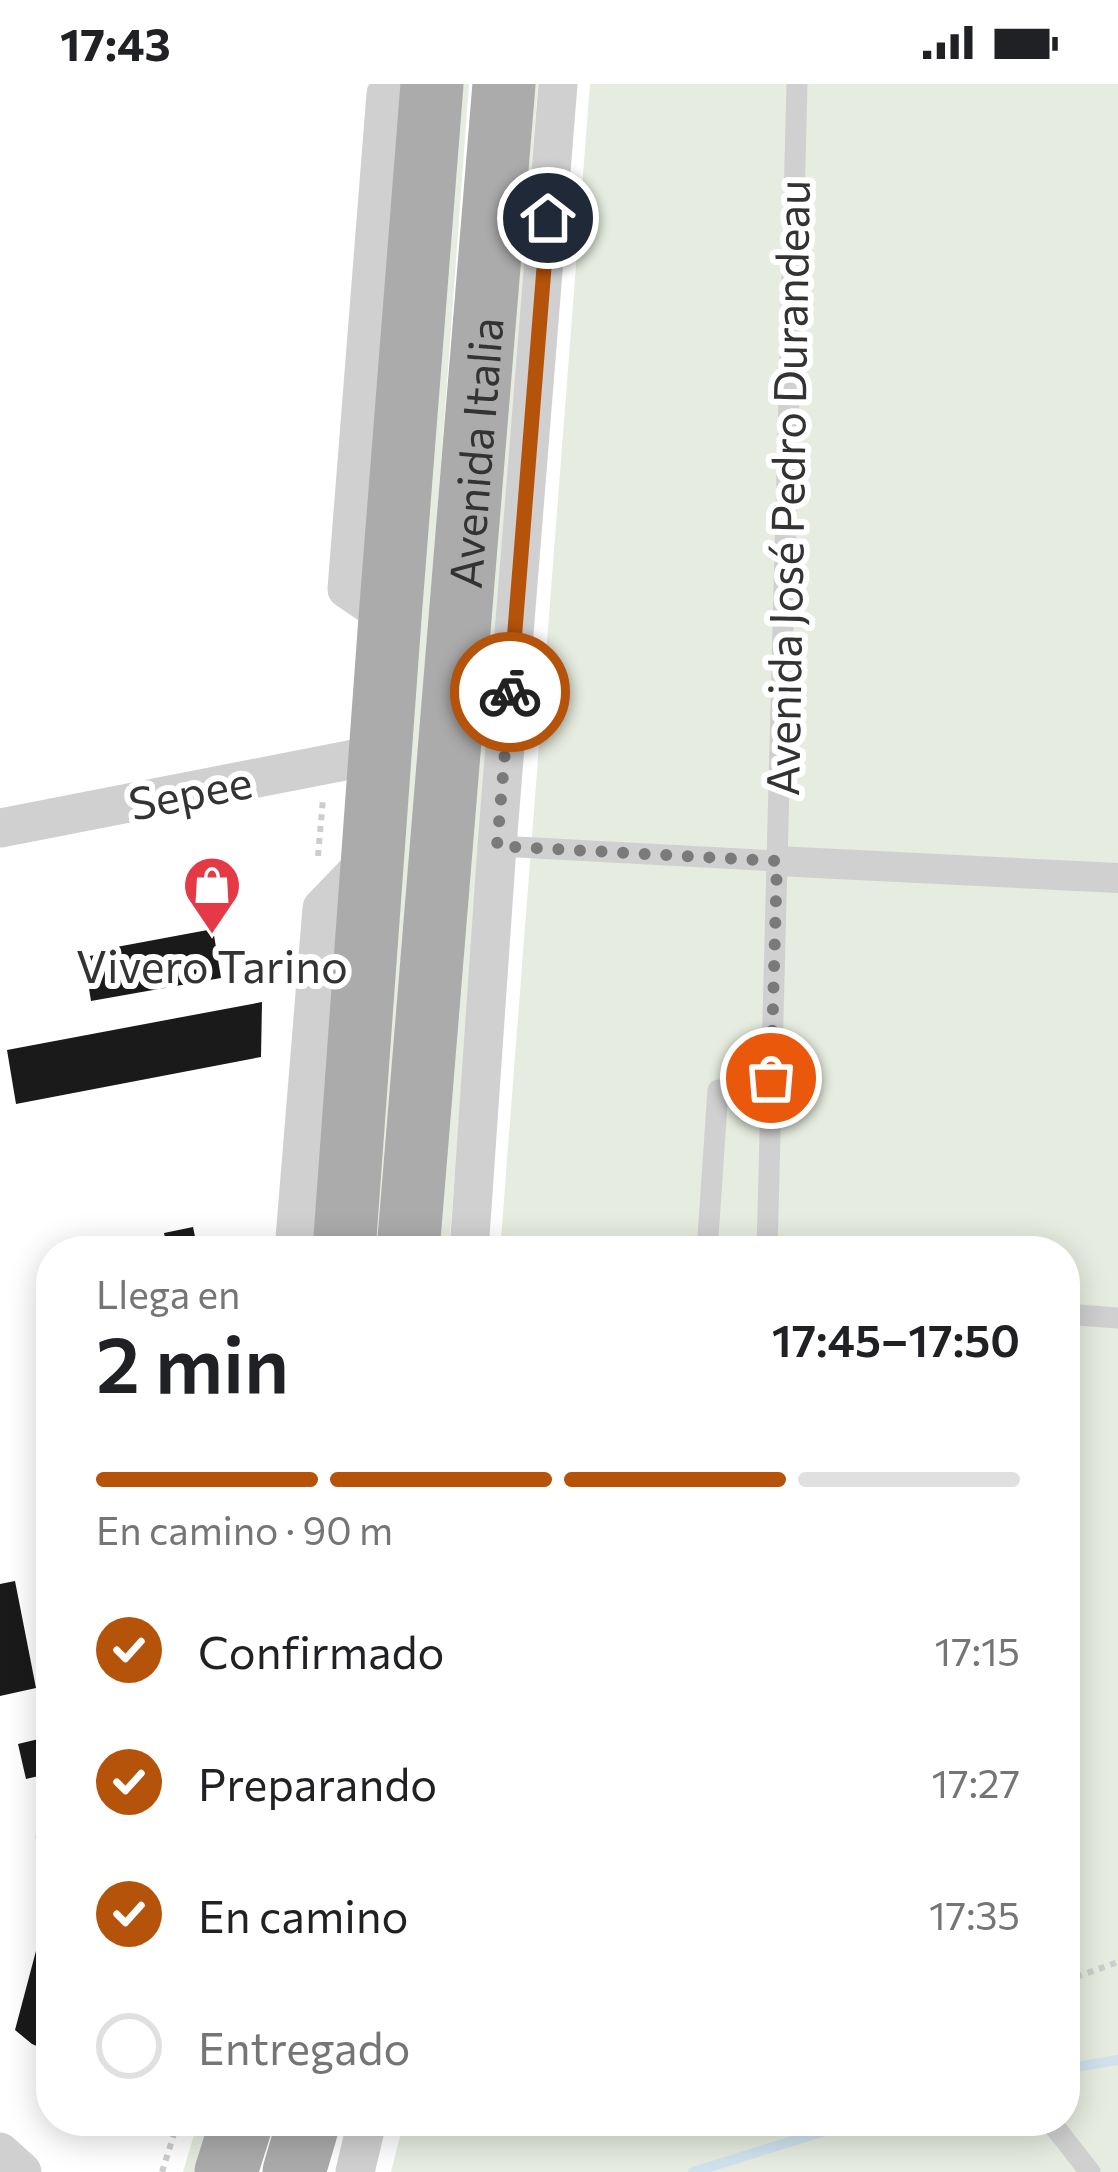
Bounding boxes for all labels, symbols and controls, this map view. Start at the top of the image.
text: 17:43 [60,15,171,70]
pin [497,167,599,269]
street label: Avenida José Pedro Durandeau [753,179,819,797]
icon: home [515,185,581,251]
street label: Avenida Italia [435,315,512,591]
courier [450,632,570,752]
icon: bike [477,659,543,725]
street label: Sepee [124,752,256,830]
shop icon: Vivero Tarino [181,854,243,936]
place label: Vivero Tarino [76,937,348,992]
pin [720,1027,822,1129]
icon: bag [738,1045,804,1111]
text: Llega en [96,1269,240,1317]
text: 17:45–17:50 [772,1311,1020,1366]
text: 2 min [96,1314,289,1409]
text: En camino · 90 m [96,1505,393,1553]
icon: check [96,1617,162,1683]
text: Confirmado [198,1623,445,1678]
text: 17:15 [934,1626,1020,1674]
icon: check [96,1749,162,1815]
text: Preparando [198,1755,437,1810]
text: 17:27 [931,1758,1020,1806]
icon: check [96,1881,162,1947]
text: En camino [198,1887,408,1942]
text: 17:35 [929,1890,1020,1938]
text: Entregado [198,2019,410,2074]

